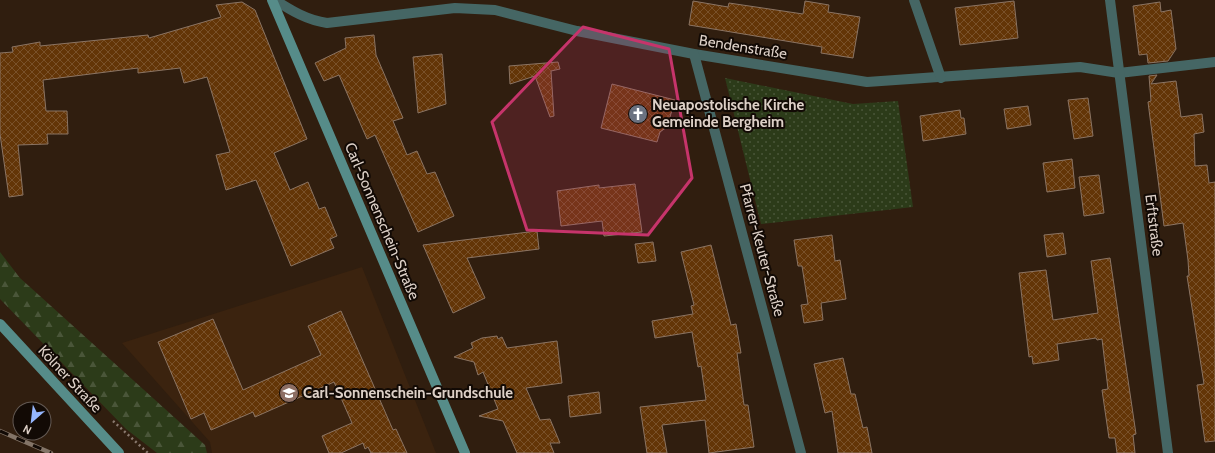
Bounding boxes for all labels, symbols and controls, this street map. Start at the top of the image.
street label: Bendenstraße [698,31,789,63]
place label: Neuapostolische Kirche Gemeinde Bergheim [652,96,804,131]
church icon: Neuapostolische Kirche Gemeinde Bergheim [627,103,649,125]
street label: Carl-Sonnenschein-Straße [341,140,423,303]
street label: Pfarrer-Keuter-Straße [736,182,788,319]
street label: Erftstraße [1141,193,1167,257]
street label: Kölner Straße [34,342,106,417]
school or university icon: Carl-Sonnenschein-Grundschule [278,382,300,404]
place label: Carl-Sonnenschein-Grundschule [303,384,513,402]
north arrow [12,401,52,441]
text: N [21,422,34,438]

